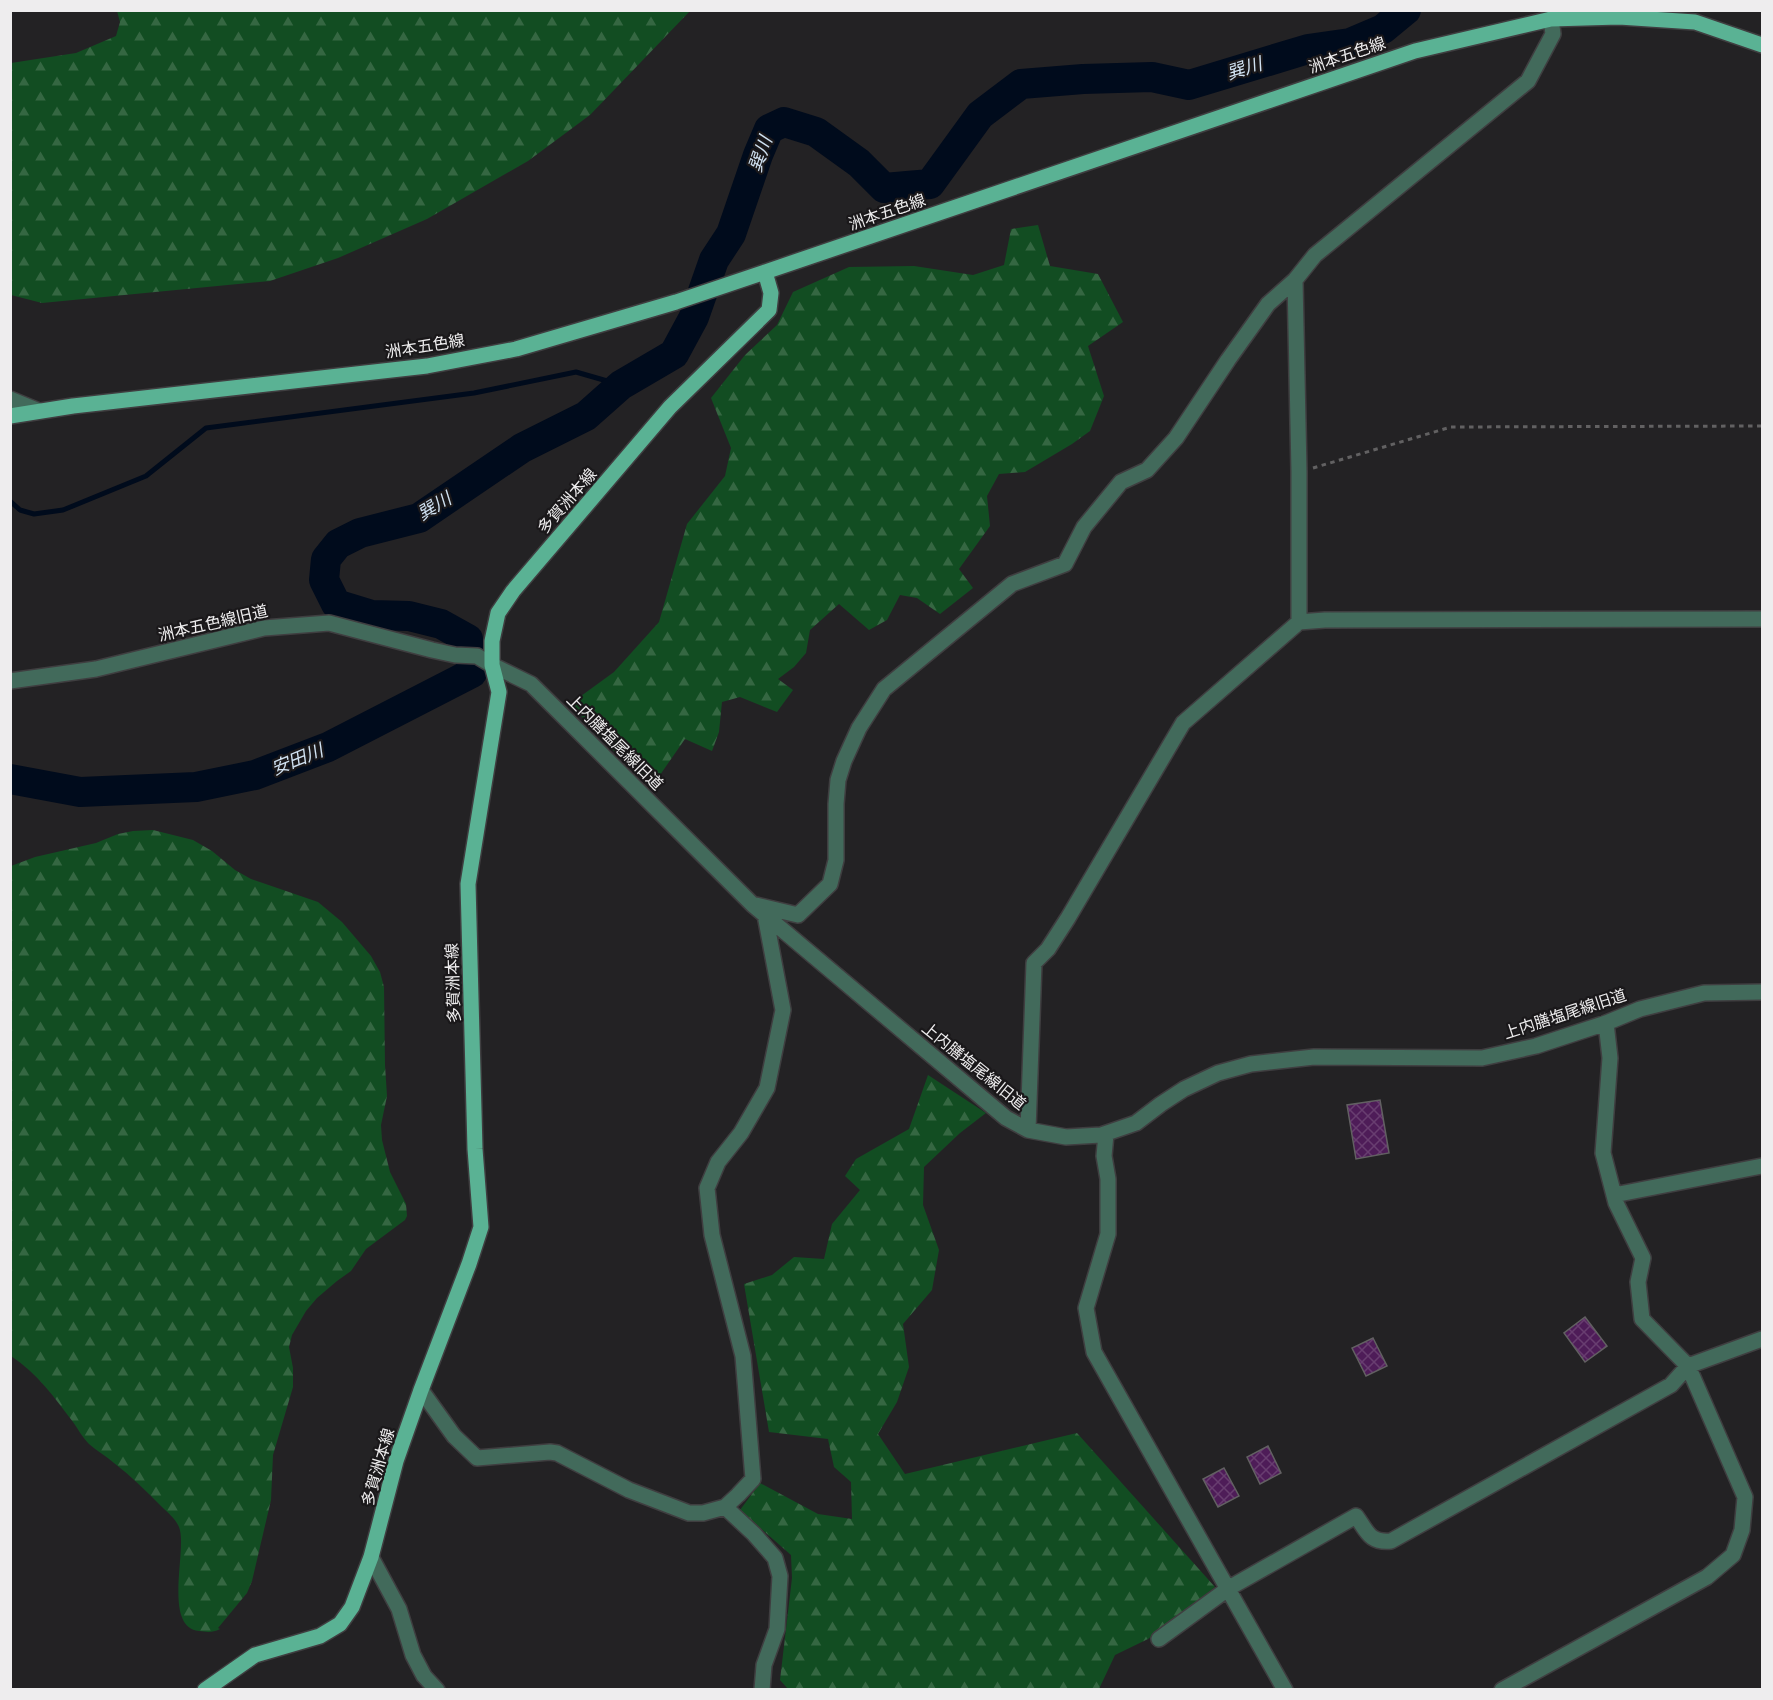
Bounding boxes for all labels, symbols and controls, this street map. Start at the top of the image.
street label: 洲本五色線 [1306,33,1388,77]
water label: 巽川 [1224,52,1266,83]
water label: 巽川 [744,132,776,174]
street label: 洲本五色線 [846,190,928,234]
street label: 洲本五色線 [384,330,466,362]
street label: 多賀洲本線 [534,465,600,537]
water label: 巽川 [413,487,457,524]
street label: 洲本五色線旧道 [156,601,270,645]
street label: 上内膳塩尾線旧道 [563,690,667,794]
water label: 安田川 [268,738,328,779]
street label: 多賀洲本線 [442,943,464,1023]
street label: 上内膳塩尾線旧道 [1501,985,1629,1043]
street label: 上内膳塩尾線旧道 [918,1018,1030,1114]
street label: 多賀洲本線 [358,1426,398,1508]

